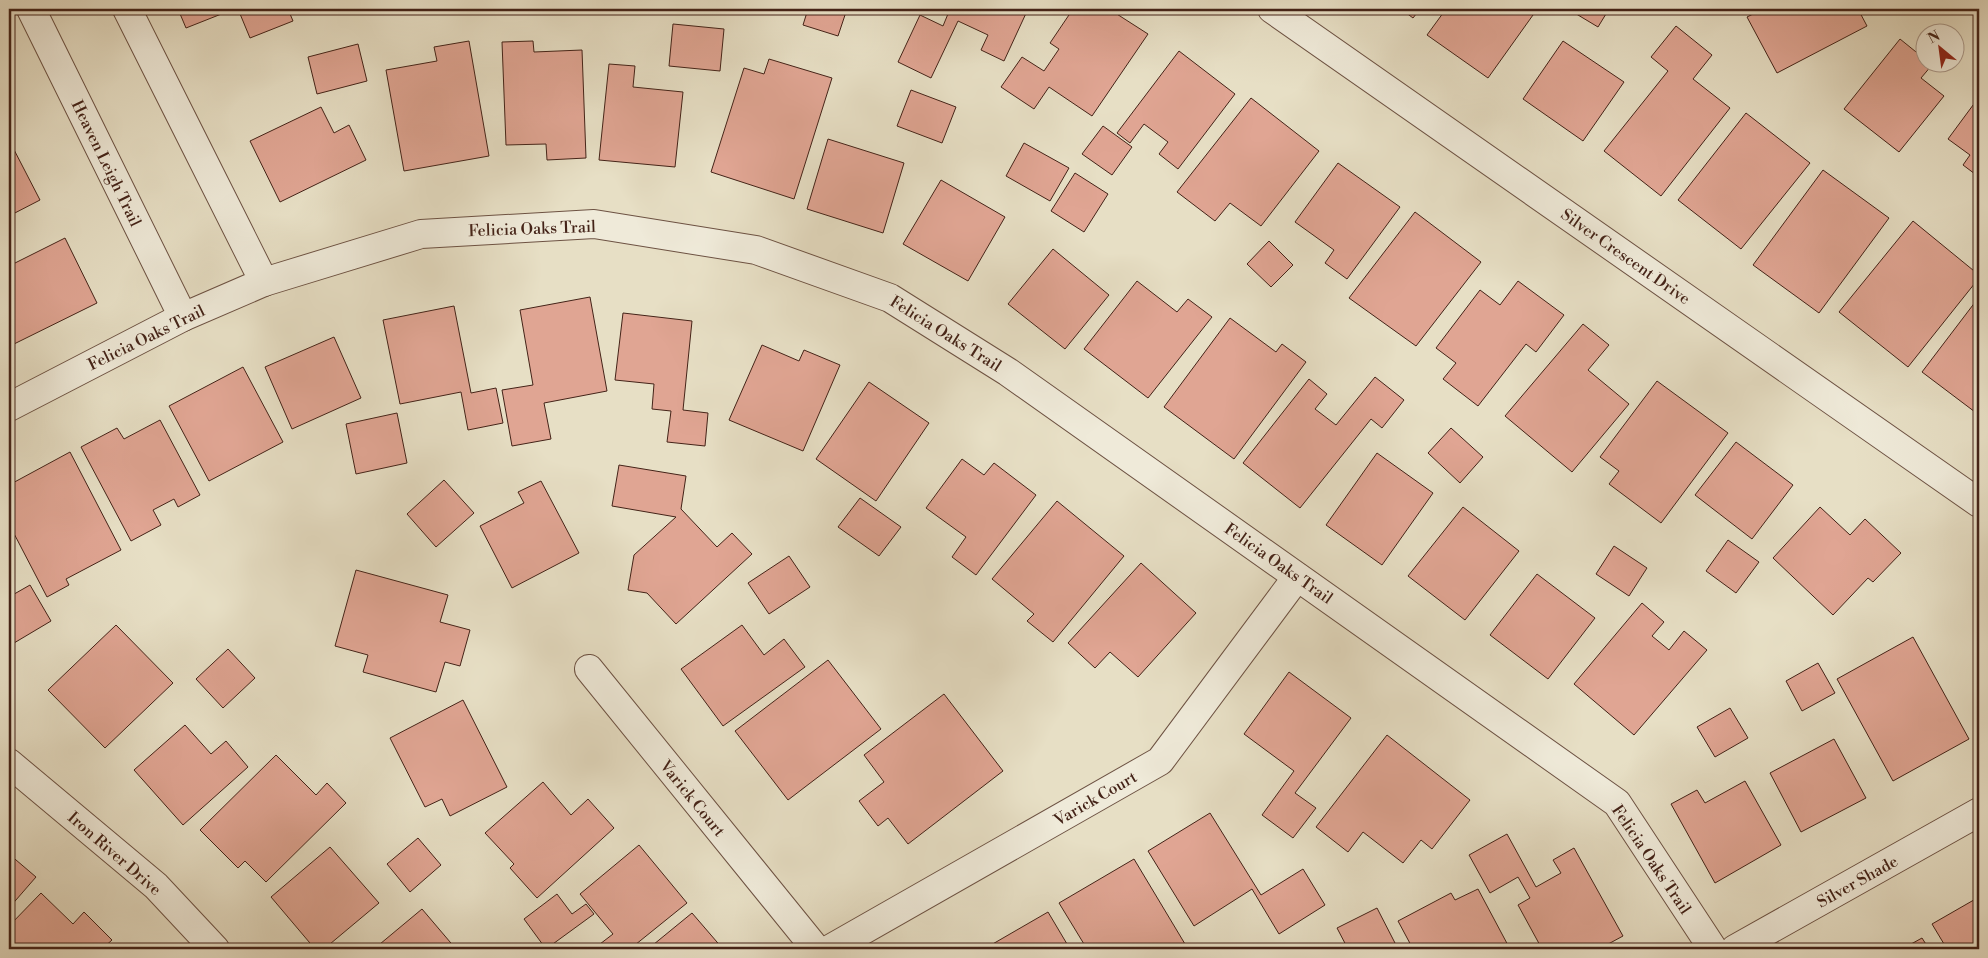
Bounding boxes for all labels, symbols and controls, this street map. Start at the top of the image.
north arrow [1916,22,1966,72]
text: N [1925,27,1943,48]
street label: Heaven Leigh Trail [67,97,145,230]
street label: Silver Crescent Drive [1557,205,1694,309]
street label: Felicia Oaks Trail [468,217,596,241]
street label: Felicia Oaks Trail [886,292,1005,376]
street label: Felicia Oaks Trail [85,301,208,375]
street label: Felicia Oaks Trail [1220,519,1337,609]
street label: Varick Court [655,756,729,841]
street label: Varick Court [1050,767,1141,831]
street label: Felicia Oaks Trail [1607,801,1695,918]
street label: Iron River Drive [63,808,165,900]
street label: Silver Shade [1814,851,1901,912]

